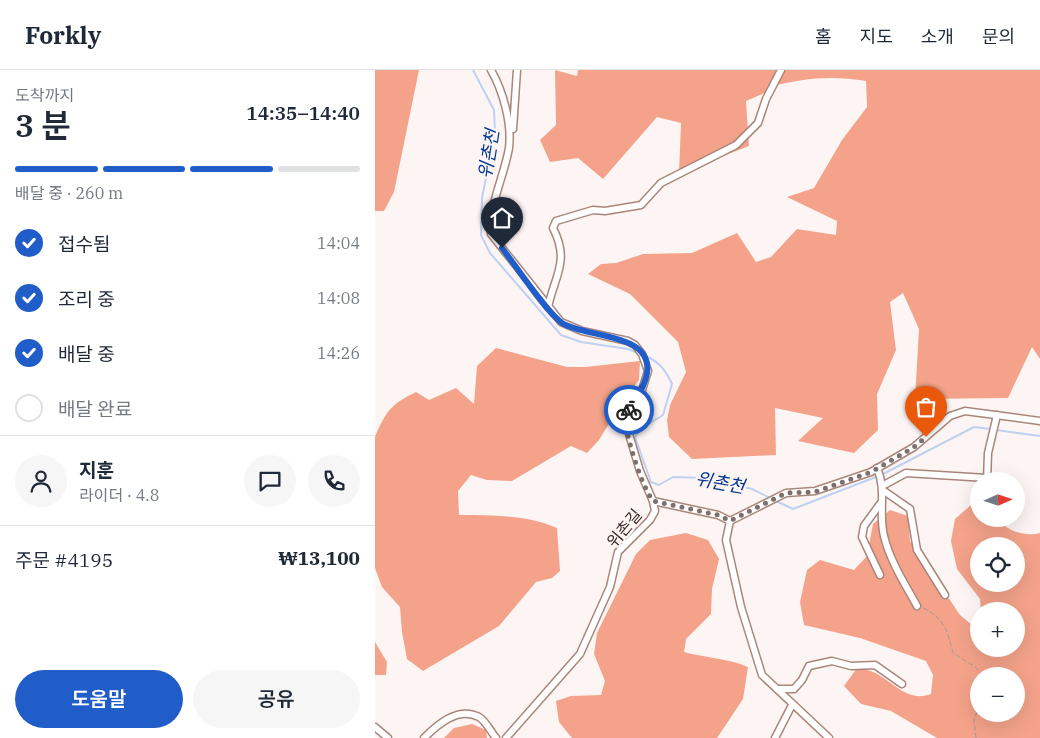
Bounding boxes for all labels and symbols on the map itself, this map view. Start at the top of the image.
water label: 위촌천 [473,125,504,180]
pin [481,197,523,248]
courier [604,385,654,435]
pin [905,386,947,437]
water label: 위촌천 [694,467,749,499]
north arrow [970,472,1025,528]
street label: 위촌길 [602,505,646,551]

